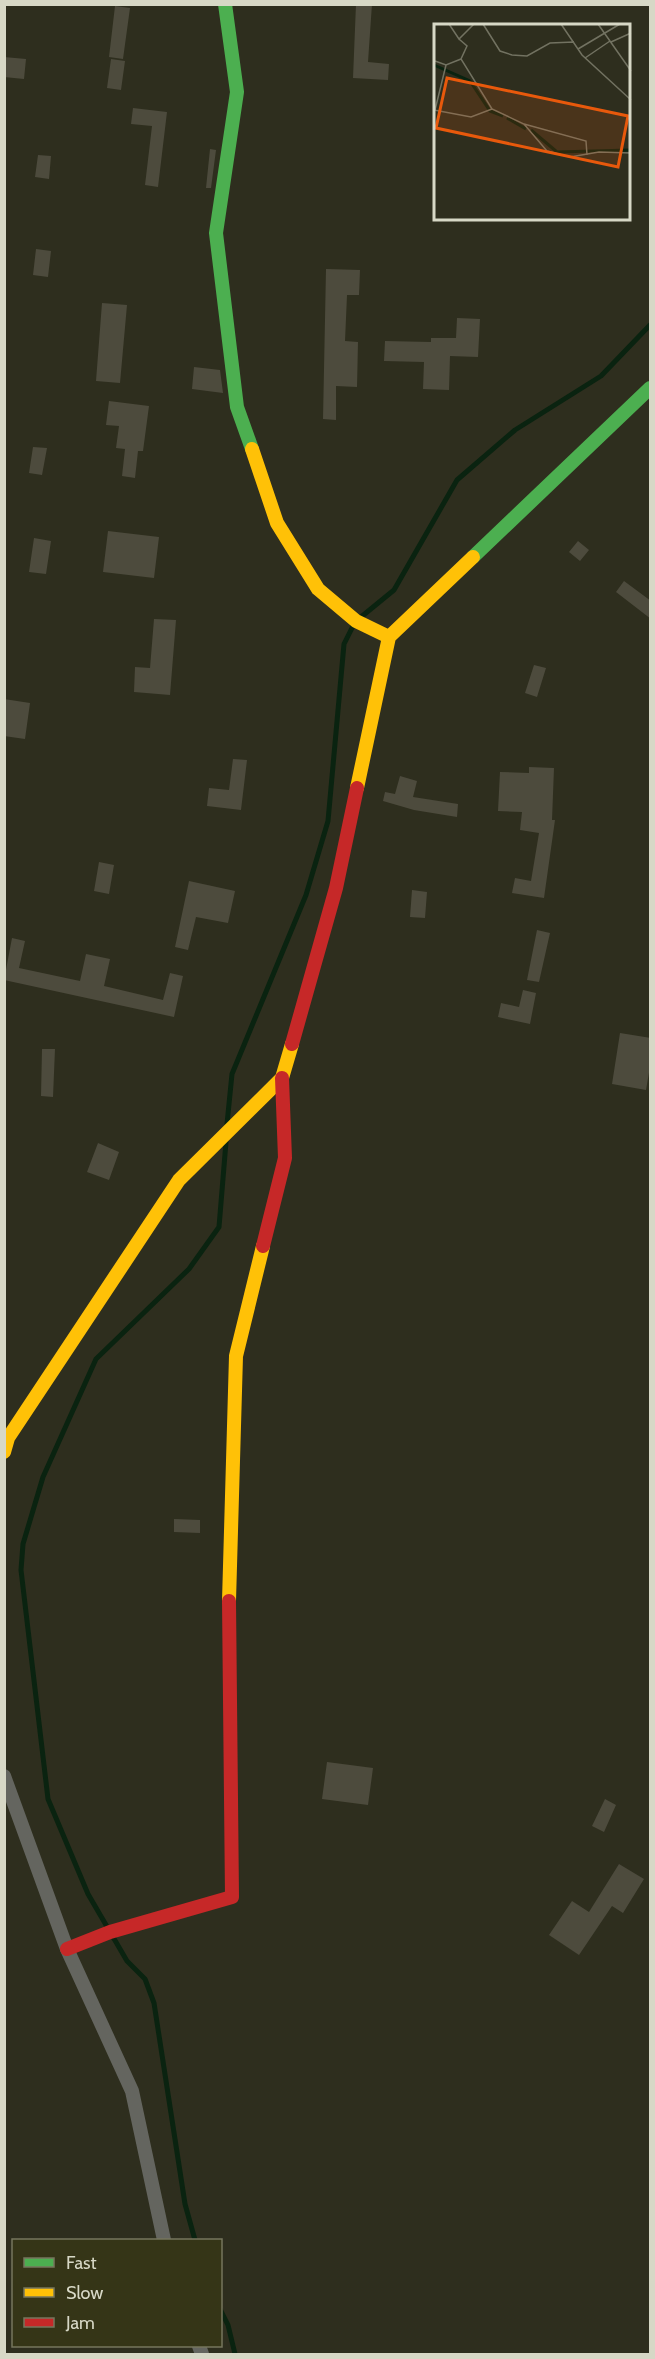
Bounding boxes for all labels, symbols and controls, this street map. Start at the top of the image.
inset map [434,24,631,220]
legend [12,2239,222,2347]
text: Fast [66,2252,97,2274]
text: Slow [66,2282,103,2304]
text: Jam [65,2312,95,2334]

